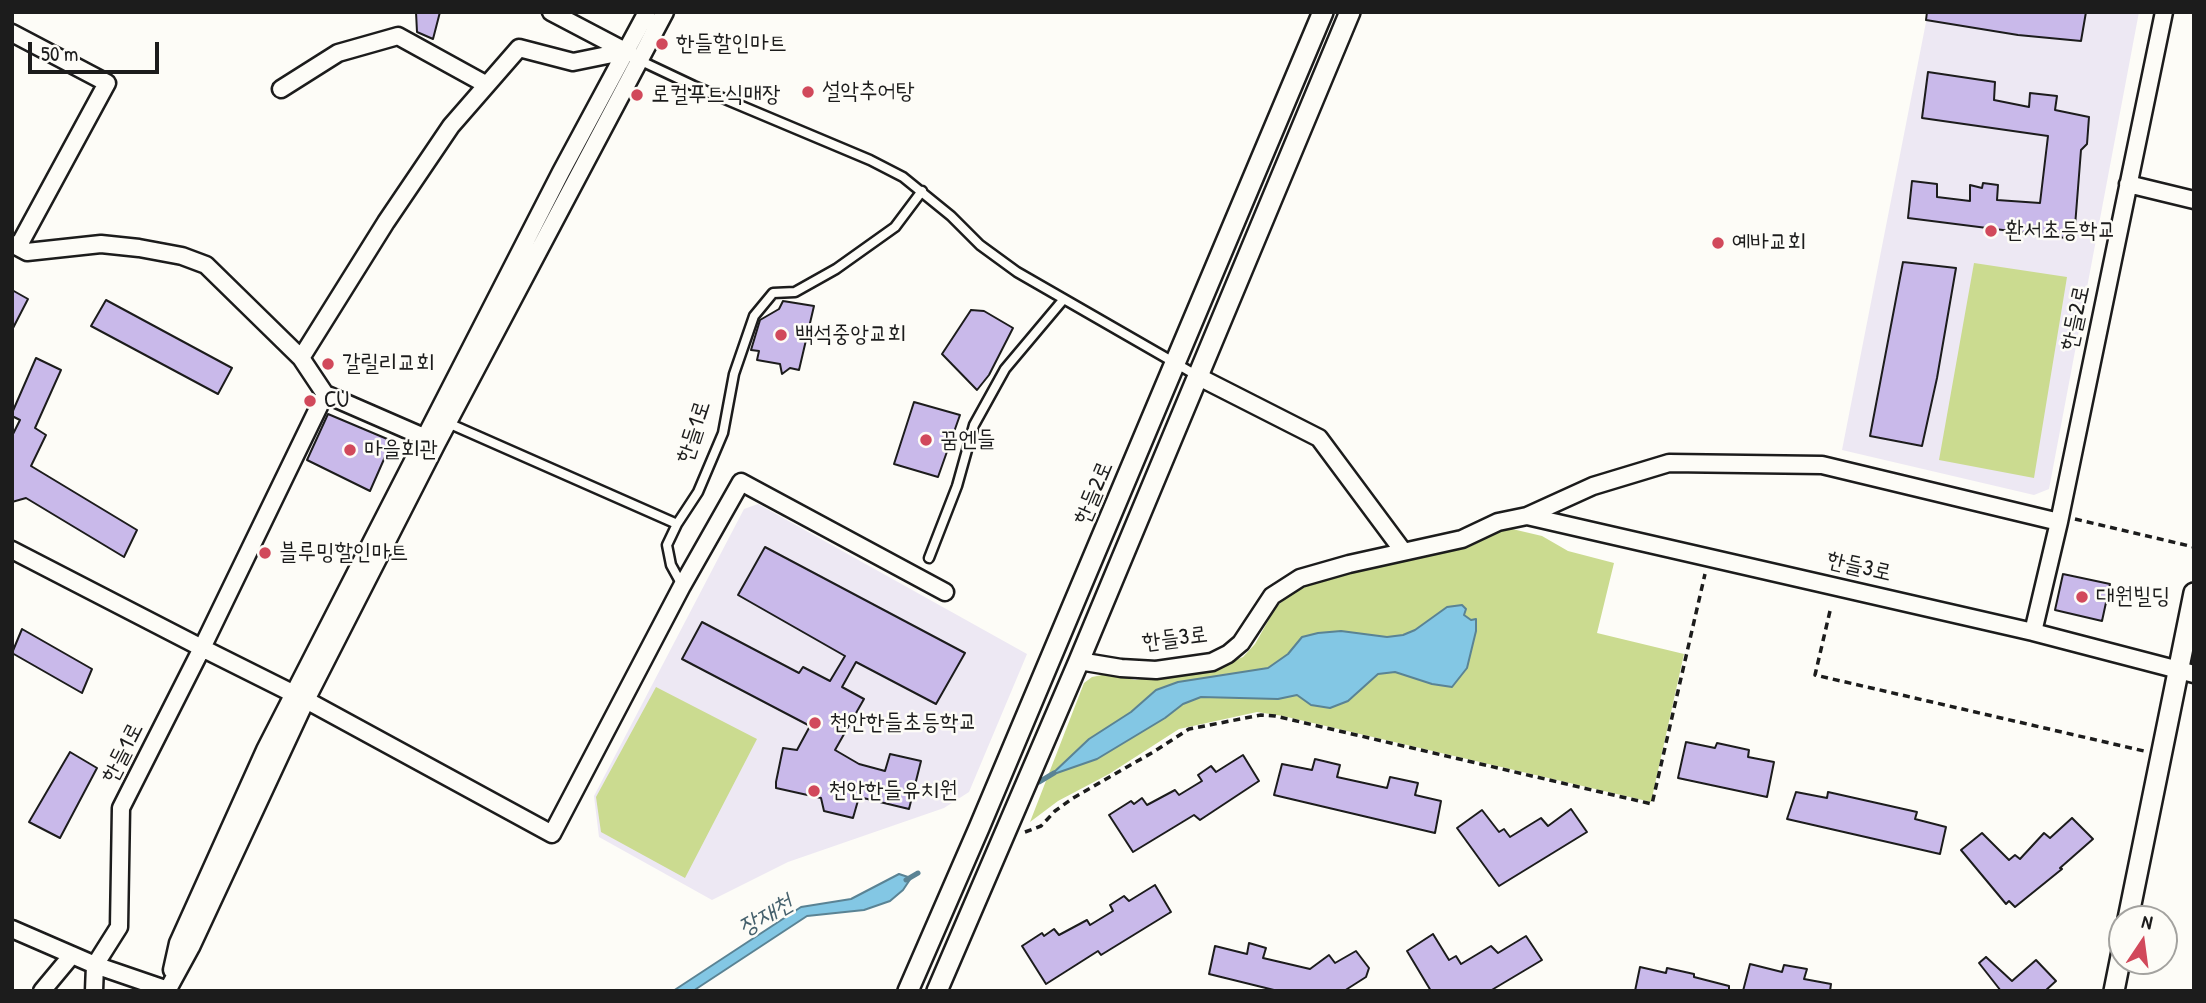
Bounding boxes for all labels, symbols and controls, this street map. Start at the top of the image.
scale bar [32,28,163,72]
place label: 한들할인마트 [676,30,787,58]
marker: 한들할인마트 [654,36,670,52]
text: 50 m [41,39,78,68]
place label: 설악추어탕 [822,78,915,106]
place label: 로컬푸트식매장 [651,81,781,109]
marker: 설악추어탕 [800,84,816,100]
marker: 로컬푸트식매장 [629,87,645,103]
place label: 환서초등학교 [2005,217,2116,245]
marker: 환서초등학교 [1983,223,1999,239]
place label: 예바교회 [1732,229,1806,257]
marker: 예바교회 [1710,235,1726,251]
street label: 한들2로 [2056,283,2096,353]
place label: 백석중앙교회 [795,321,906,349]
marker: 백석중앙교회 [773,327,789,343]
place label: 갈릴리교회 [342,350,435,378]
marker: 갈릴리교회 [320,356,336,372]
place label: CU [324,387,349,415]
marker: CU [302,393,318,409]
street label: 한들1로 [671,397,717,467]
place label: 꿈엔들 [940,426,996,454]
marker: 꿈엔들 [918,432,934,448]
place label: 마을회관 [364,436,438,464]
marker: 마을회관 [342,442,358,458]
street label: 한들2로 [1068,457,1120,529]
place label: 블루밍할인마트 [279,539,409,567]
marker: 블루밍할인마트 [257,545,273,561]
street label: 한들3로 [1824,546,1894,588]
place label: 대원빌딩 [2096,583,2170,611]
marker: 대원빌딩 [2074,589,2090,605]
street label: 한들3로 [1141,621,1209,657]
place label: 천안한들초등학교 [829,709,977,737]
marker: 천안한들초등학교 [807,715,823,731]
street label: 한들1로 [96,718,150,788]
place label: 천안한들유치원 [828,777,958,805]
marker: 천안한들유치원 [806,783,822,799]
water label: 장재천 [734,889,798,943]
north arrow [2108,905,2178,975]
text: N [2139,908,2155,935]

